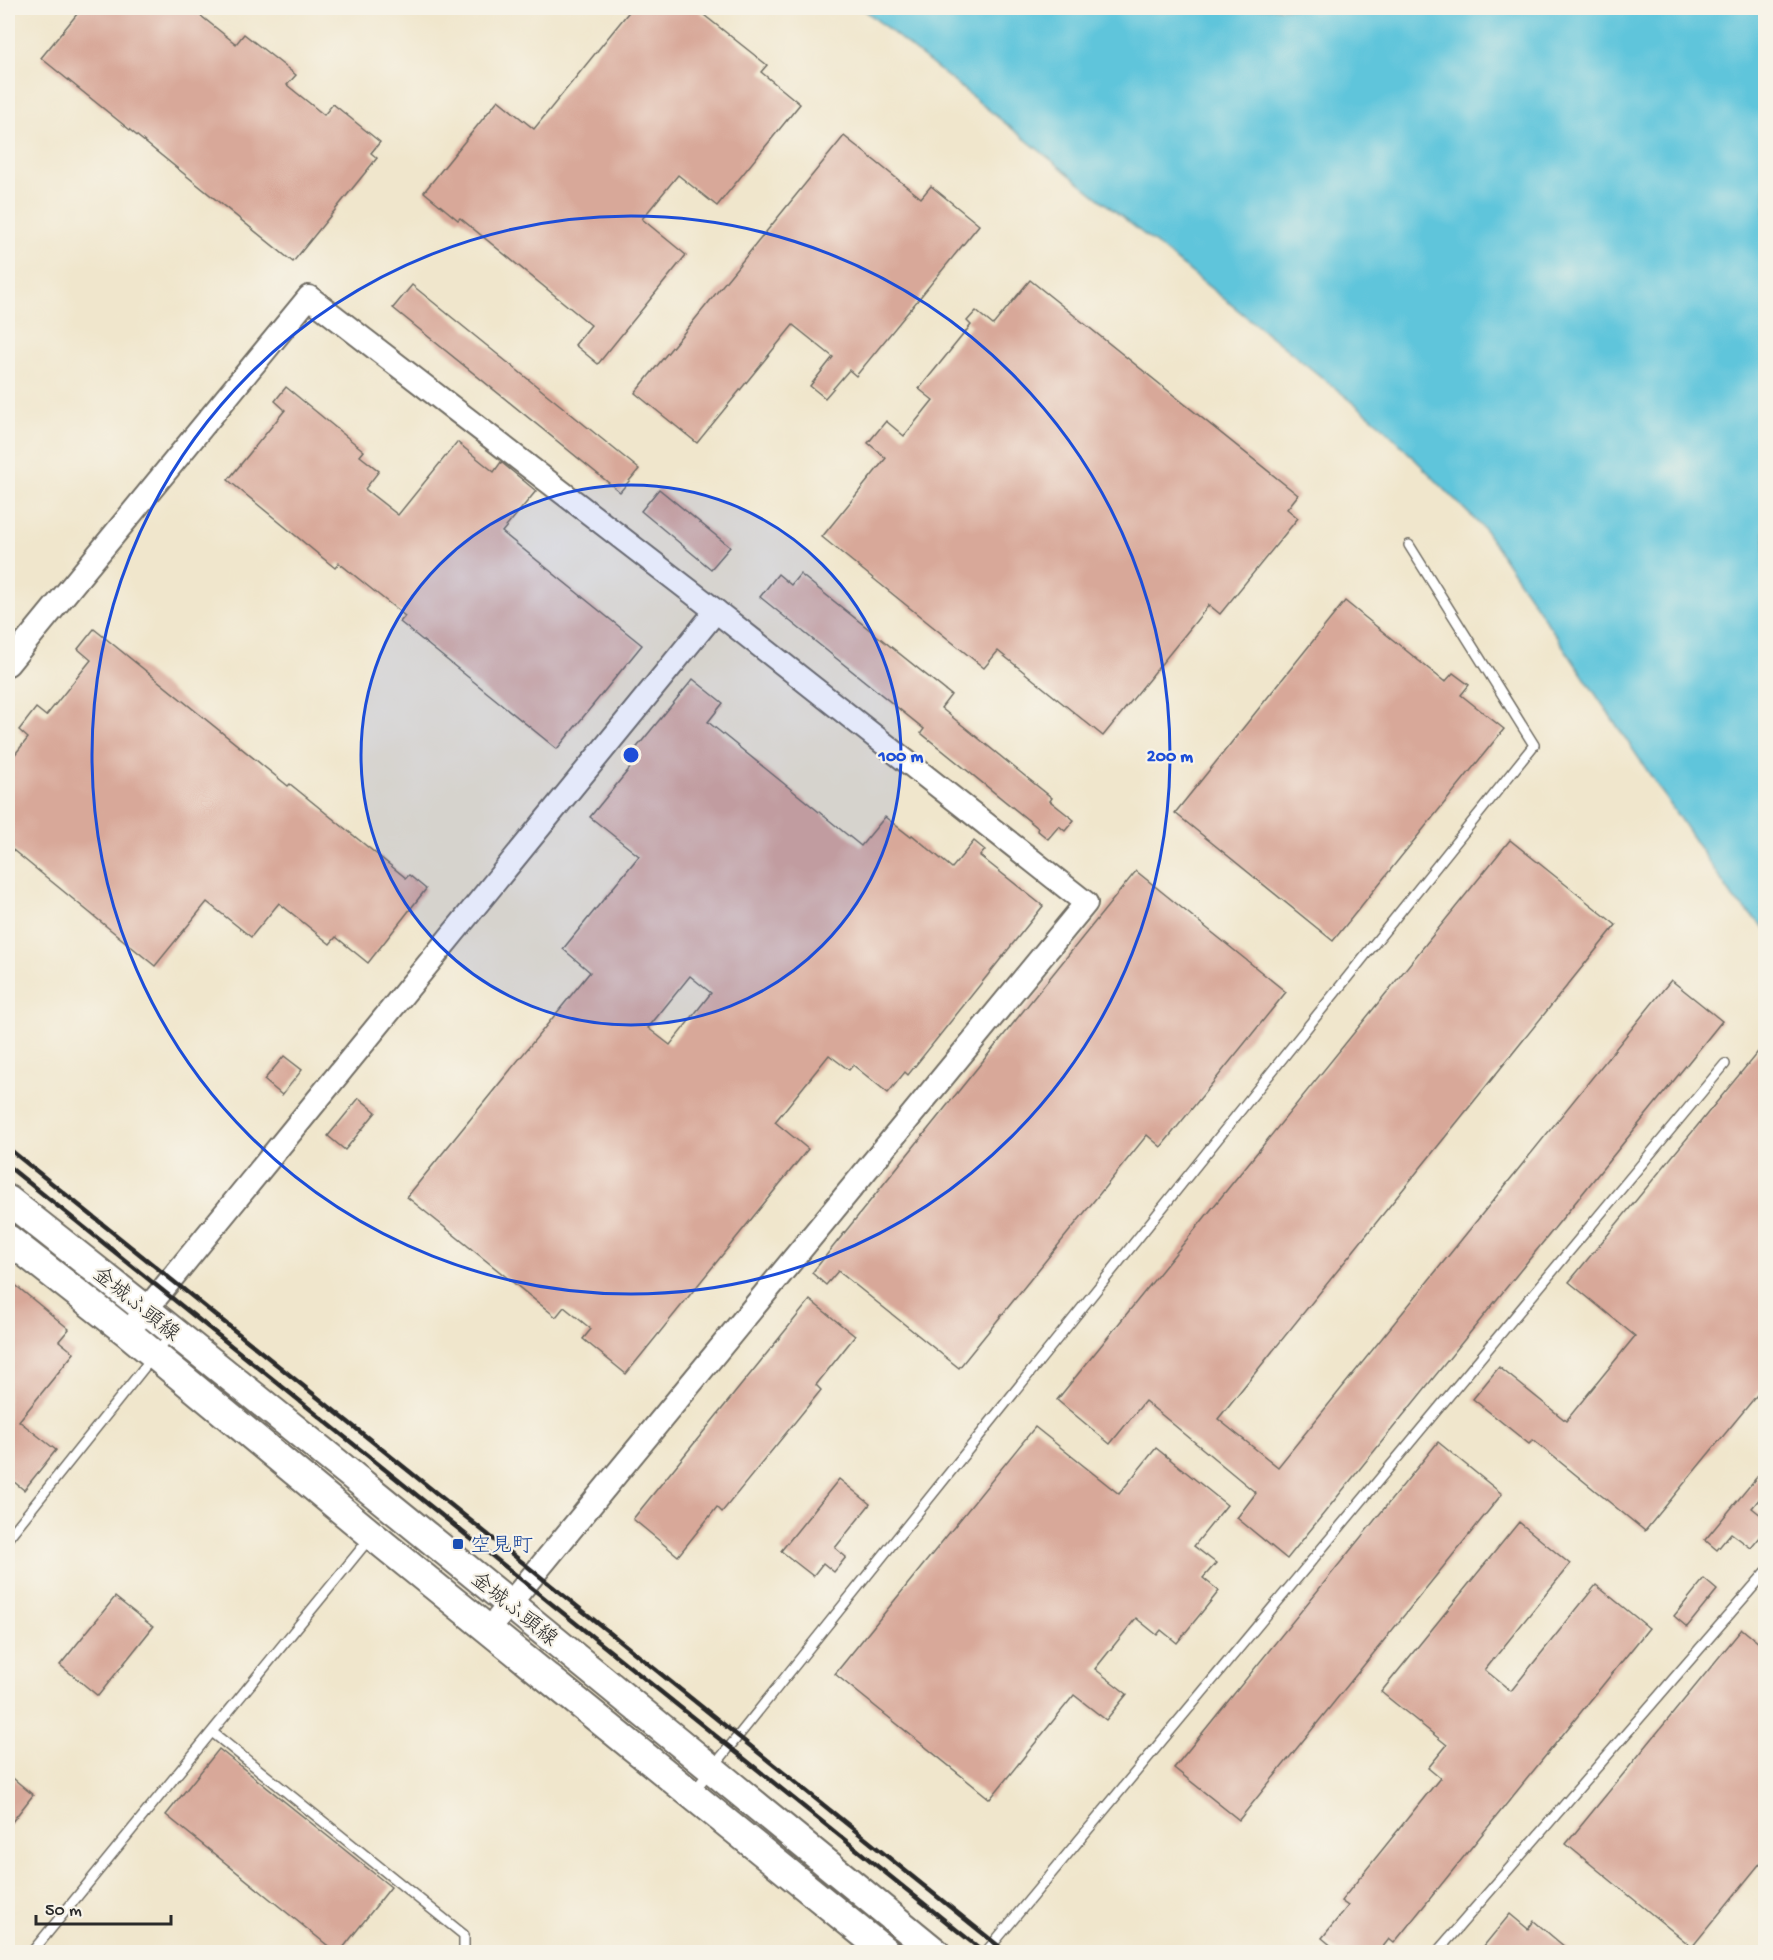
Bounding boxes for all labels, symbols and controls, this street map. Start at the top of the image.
centre of rings [621,745,641,765]
text: 100 m [878,747,924,768]
text: 200 m [1147,747,1193,768]
street label: 金城ふ頭線 [86,1262,184,1348]
place label: 空見町 [470,1534,533,1560]
marker: 空見町 [451,1537,465,1551]
street label: 金城ふ頭線 [464,1567,562,1653]
scale bar [36,1888,171,1926]
text: 50 m [45,1901,82,1922]

